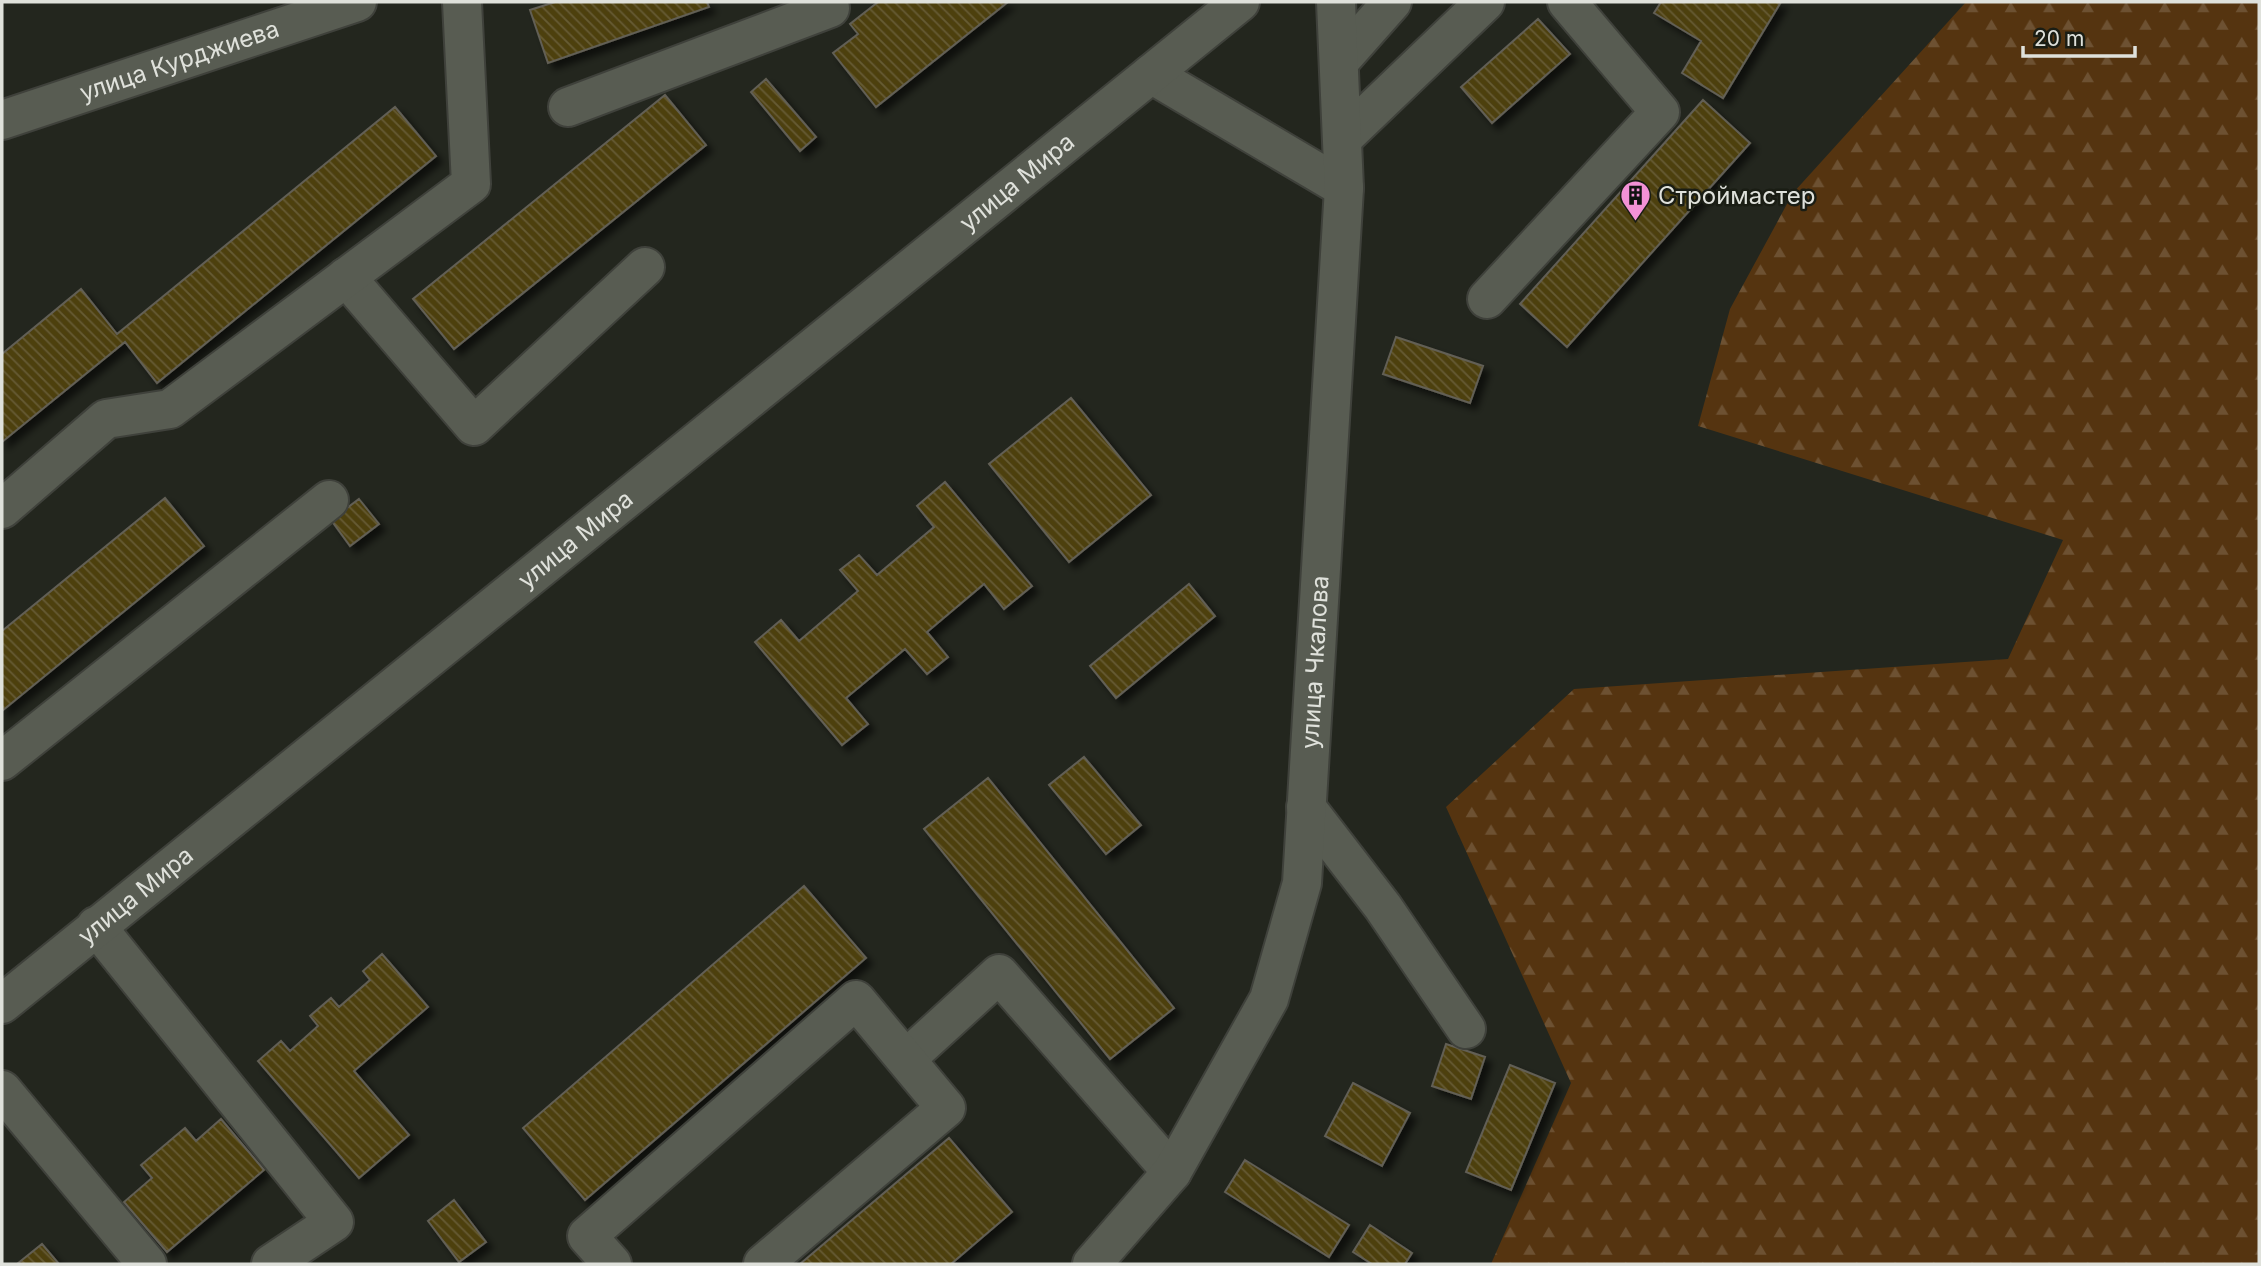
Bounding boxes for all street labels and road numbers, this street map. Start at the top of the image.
street label: улица Курджиева [76,14,283,107]
street label: улица Мира [954,127,1080,237]
street label: улица Мира [512,484,639,594]
street label: улица Чкалова [1295,575,1335,750]
street label: улица Мира [72,840,199,950]

